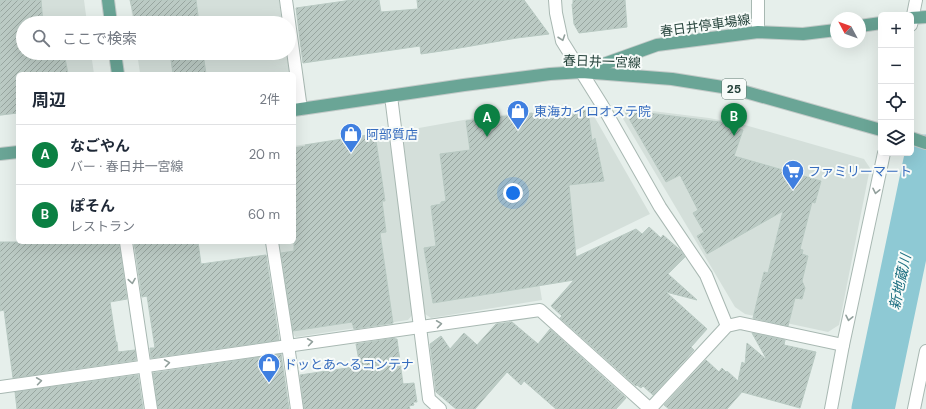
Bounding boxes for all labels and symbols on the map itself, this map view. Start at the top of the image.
street label: 春日井停車場線 [659,11,751,40]
north arrow [830,12,866,48]
one-way arrow [557,35,566,42]
street label: 春日井一宮線 [563,52,641,71]
road number: 25 [722,79,746,99]
shop icon: 東海カイロオステ院 [505,98,531,131]
place label: 東海カイロオステ院 [534,103,651,120]
pin: B [721,103,747,136]
pin: A [474,104,500,137]
shop icon: 阿部質店 [338,121,364,154]
place label: 阿部質店 [366,126,418,143]
supermarket icon: ファミリーマート [780,158,806,191]
place label: ファミリーマート [808,163,912,180]
your location [503,183,523,203]
one-way arrow [872,188,880,194]
water label: 新地蔵川 [885,251,915,311]
one-way arrow [127,277,136,284]
one-way arrow [845,315,854,322]
one-way arrow [435,320,442,329]
one-way arrow [307,338,313,347]
shop icon: ドッとあ〜るコンテナ [256,351,282,384]
place label: ドッとあ〜るコンテナ [284,356,414,373]
one-way arrow [164,359,170,368]
one-way arrow [36,377,42,386]

